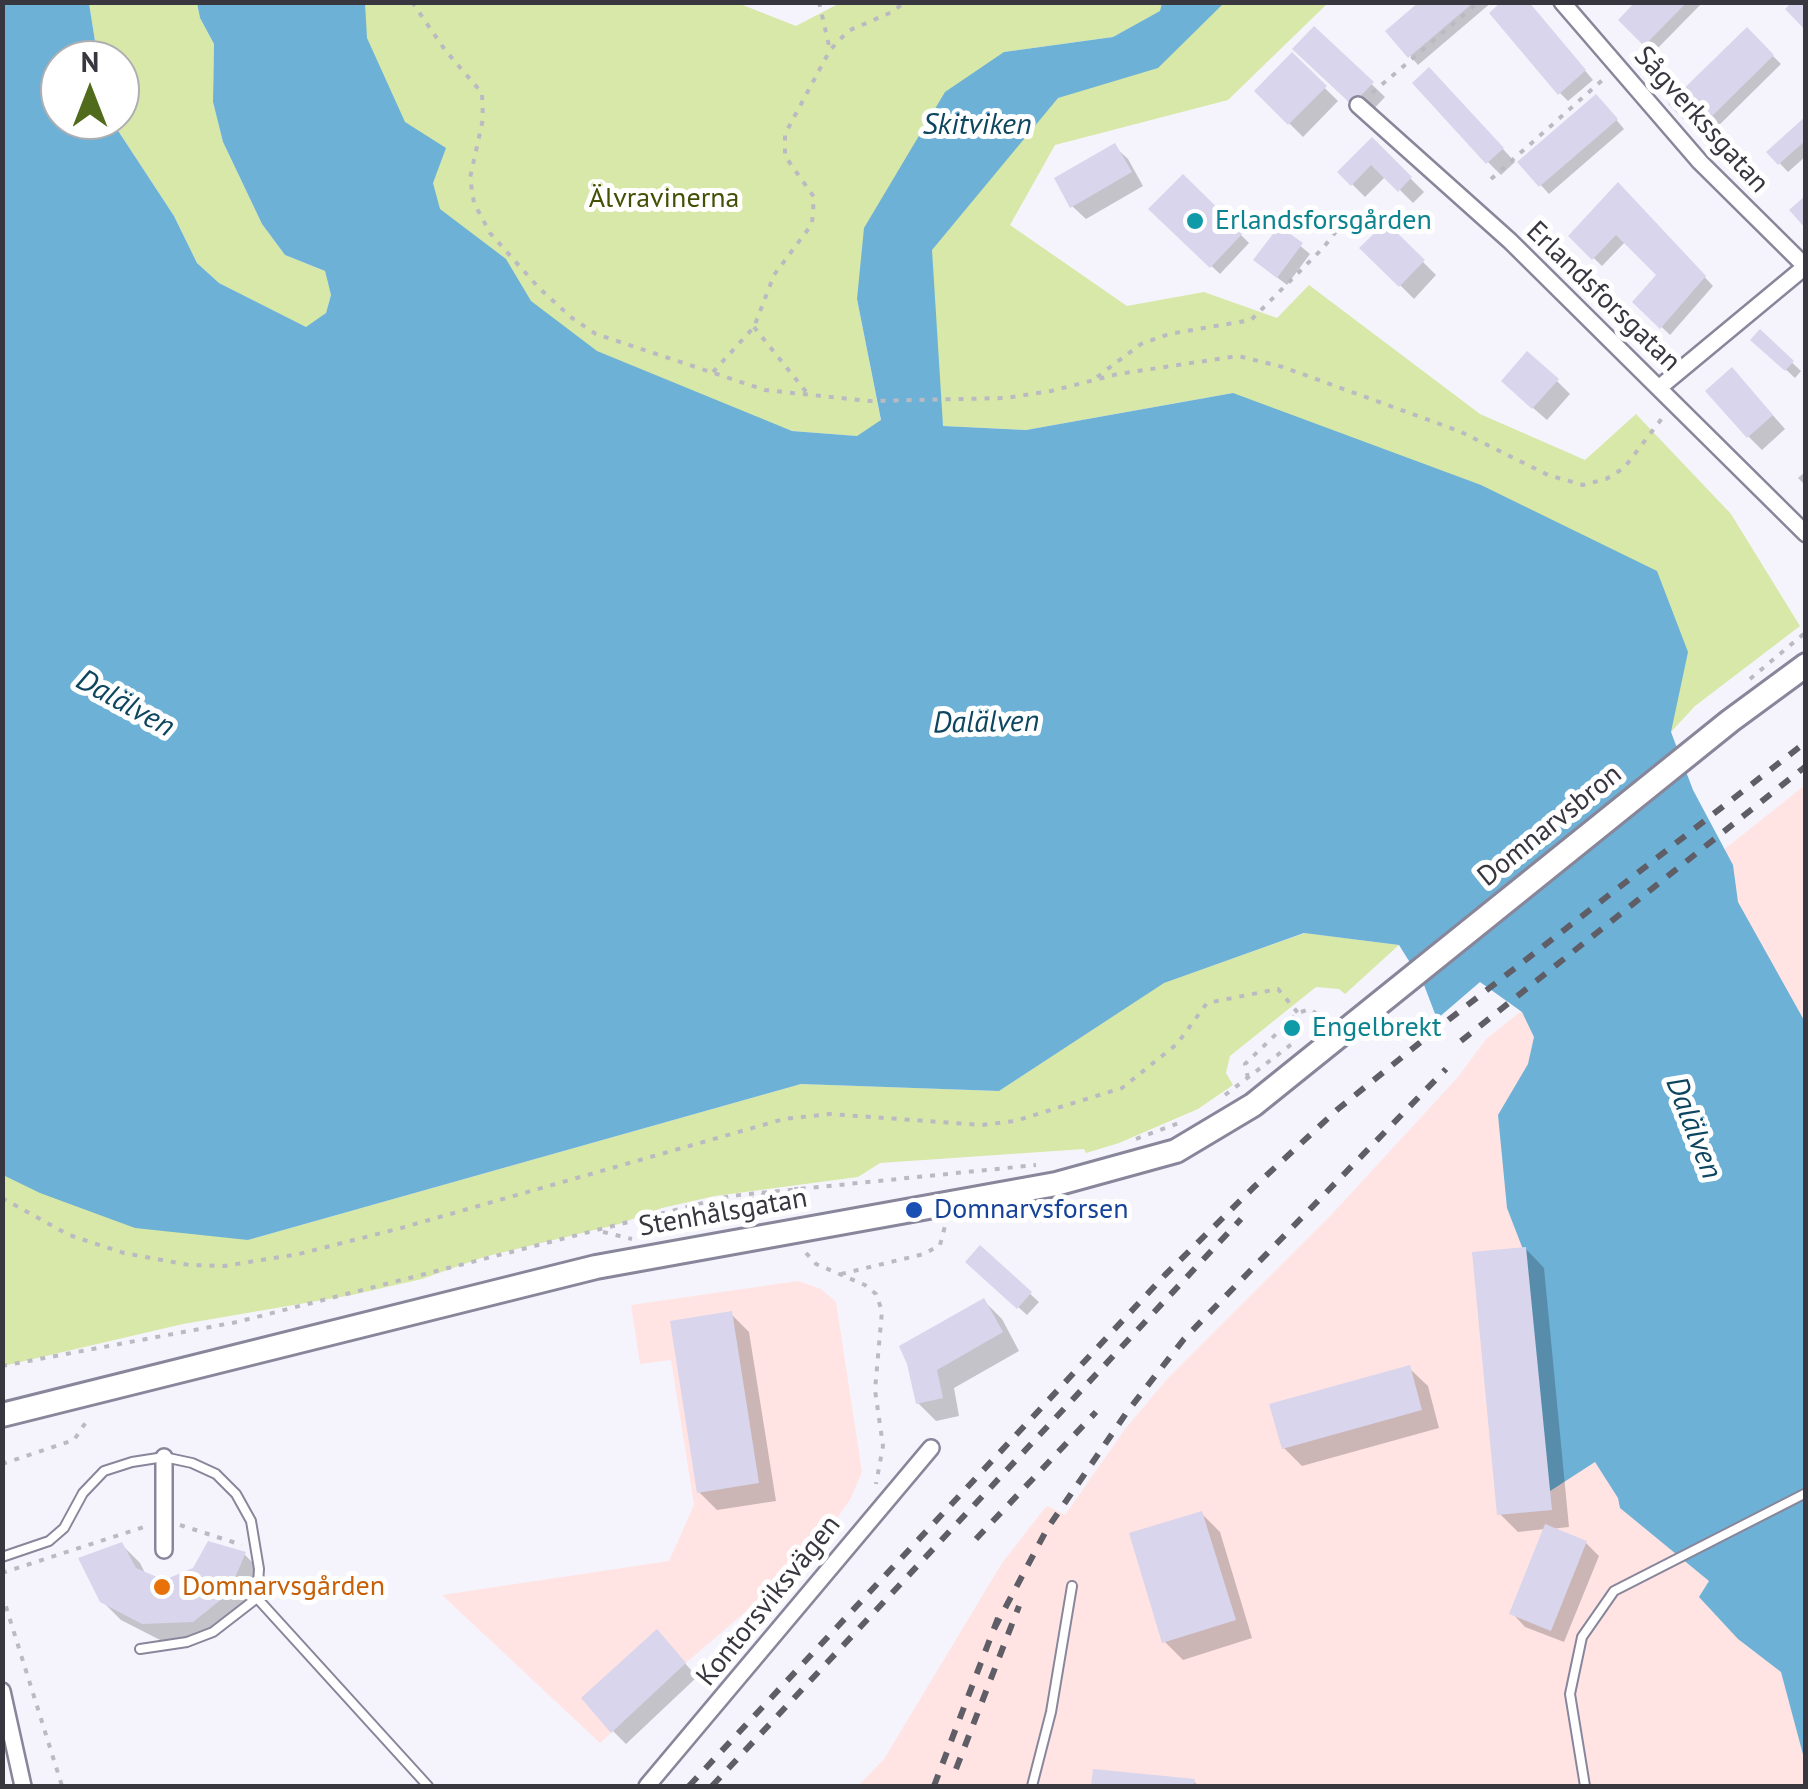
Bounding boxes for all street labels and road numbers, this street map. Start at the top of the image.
street label: Sågverkssgatan [1627,40,1775,200]
street label: Erlandsforsgatan [1519,215,1687,379]
street label: Domnarvsbron [1471,758,1629,894]
street label: Stenhålsgatan [636,1182,810,1244]
street label: Kontorsviksvägen [690,1509,848,1693]

